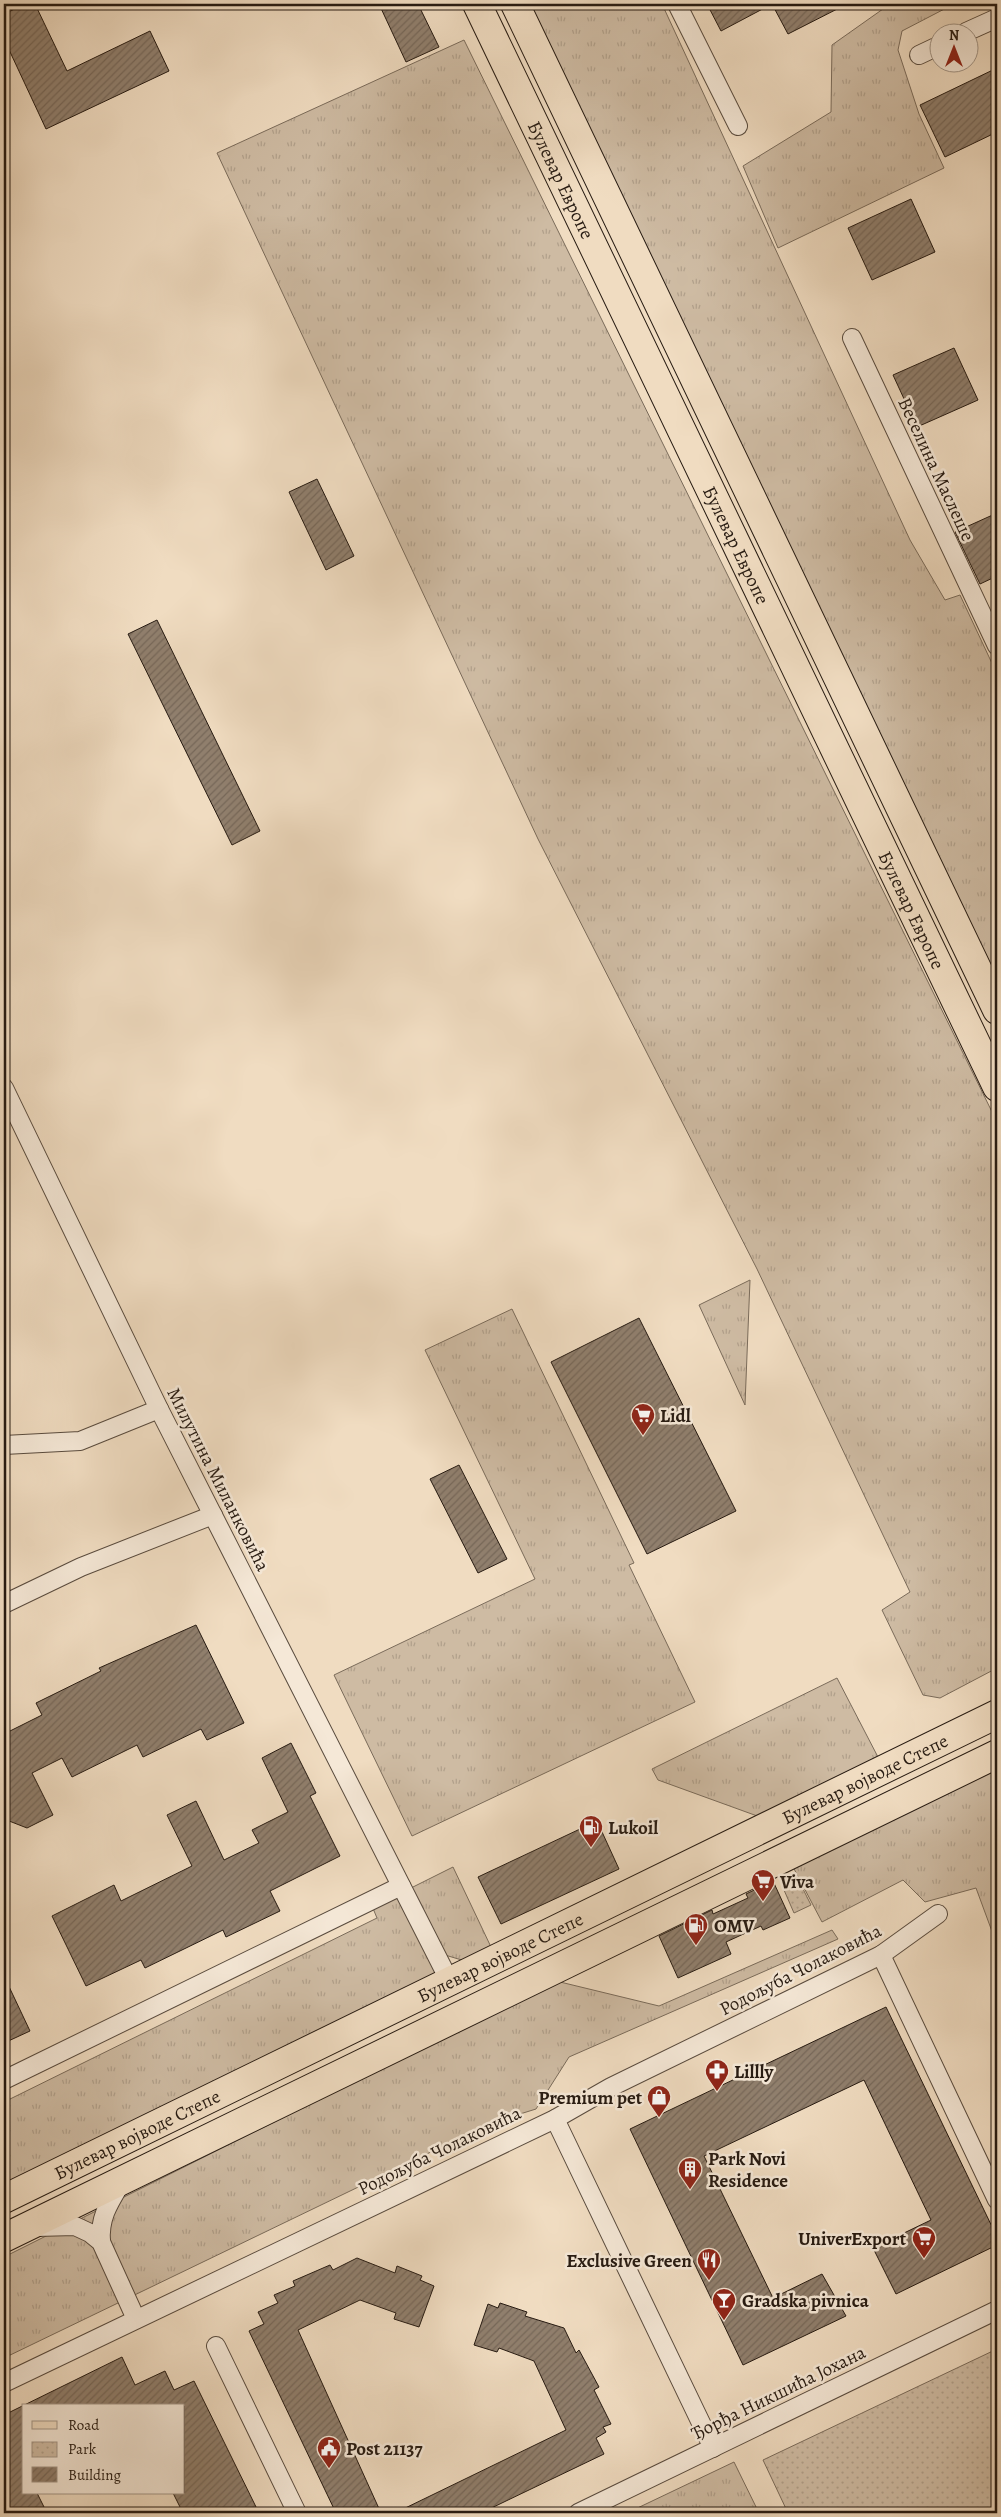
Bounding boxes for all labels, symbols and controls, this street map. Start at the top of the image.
north arrow [928,22,978,72]
text: N [949,26,959,45]
street label: Булевар Европе [521,117,600,244]
street label: Веселина Маслеше [891,393,981,546]
street label: Булевар Европе [696,482,775,609]
street label: Булевар Европе [872,847,951,974]
street label: Милутина Миланковића [161,1383,276,1576]
supermarket icon: Lidl [630,1402,656,1436]
place label: Lidl [660,1403,691,1429]
street label: Булевар војводе Степе [778,1728,953,1831]
fuel station icon: Lukoil [578,1814,604,1848]
place label: Lukoil [608,1815,658,1841]
supermarket icon: Viva [750,1868,776,1902]
place label: Viva [779,1869,815,1895]
street label: Булевар војводе Степе [413,1906,588,2009]
fuel station icon: OMV [683,1912,709,1946]
place label: OMV [714,1913,755,1939]
street label: Родољуба Чолаковића [715,1918,886,2022]
pharmacy icon: Lillly [704,2058,730,2092]
place label: Lillly [734,2059,775,2085]
street label: Булевар војводе Степе [50,2083,225,2187]
shop icon: Premium pet [646,2084,672,2118]
place label: Premium pet [538,2085,643,2111]
street label: Родољуба Чолаковића [354,2100,526,2202]
place label: Park Novi Residence [708,2146,788,2194]
building icon: Park Novi Residence [677,2156,703,2190]
supermarket icon: UniverExport [911,2225,937,2259]
place label: UniverExport [798,2226,907,2252]
restaurant icon: Exclusive Green [696,2247,722,2281]
place label: Exclusive Green [566,2248,692,2274]
bar icon: Gradska pivnica [711,2287,737,2321]
place label: Gradska pivnica [742,2288,870,2314]
street label: Ђорђа Никшића Јохана [687,2339,870,2446]
legend [22,2404,185,2494]
text: Road [68,2415,100,2435]
public building icon: Post 21137 [316,2435,342,2469]
place label: Post 21137 [346,2436,423,2462]
text: Park [68,2439,97,2459]
text: Building [68,2465,121,2485]

